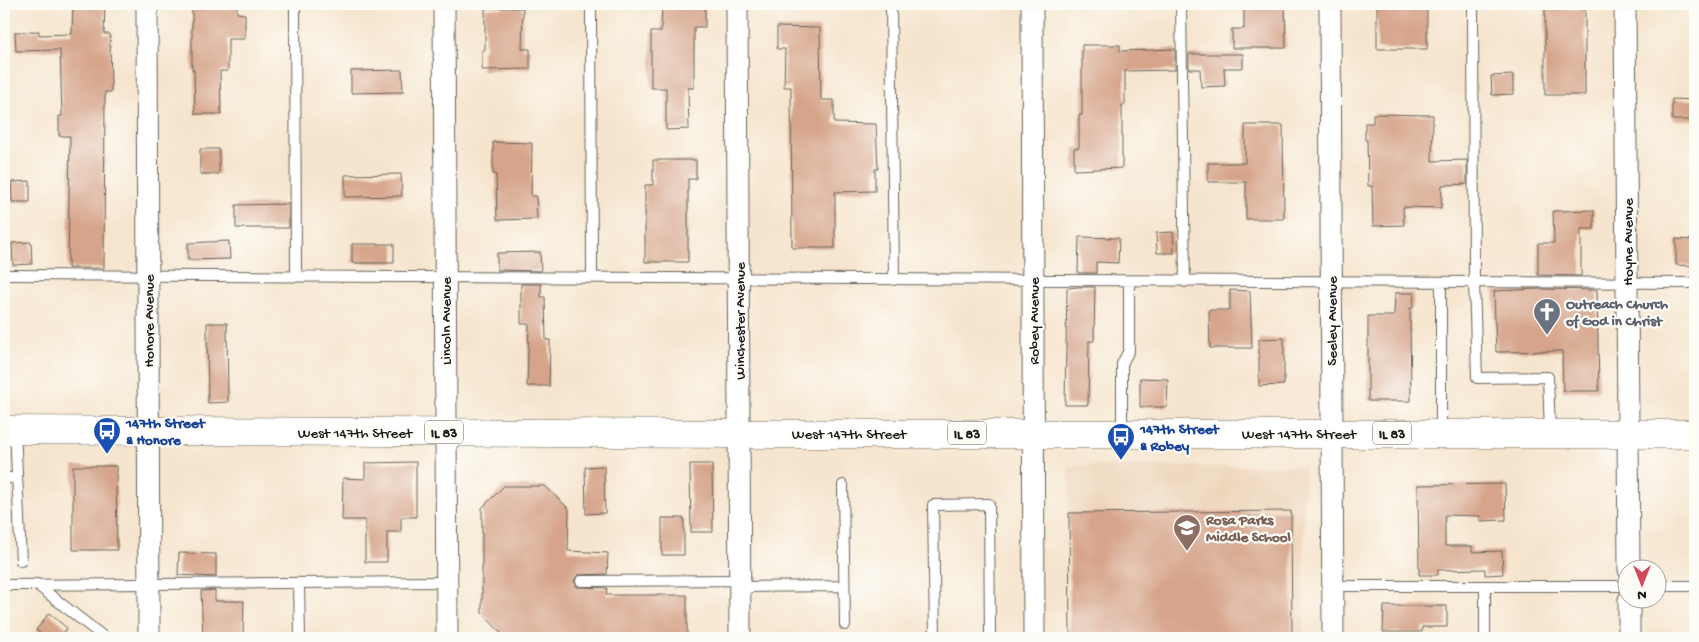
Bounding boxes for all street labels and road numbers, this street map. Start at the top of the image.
street label: Hoyne Avenue [1620,198,1638,286]
street label: Winchester Avenue [732,262,750,380]
street label: Honore Avenue [141,274,159,367]
street label: Seeley Avenue [1324,276,1342,366]
street label: Lincoln Avenue [438,277,456,365]
street label: Robey Avenue [1026,277,1044,365]
road number: IL 83 [425,421,463,444]
road number: IL 83 [948,422,986,444]
road number: IL 83 [1373,422,1411,444]
street label: West 147th Street [298,425,414,443]
street label: West 147th Street [792,426,908,444]
street label: West 147th Street [1242,426,1358,444]

